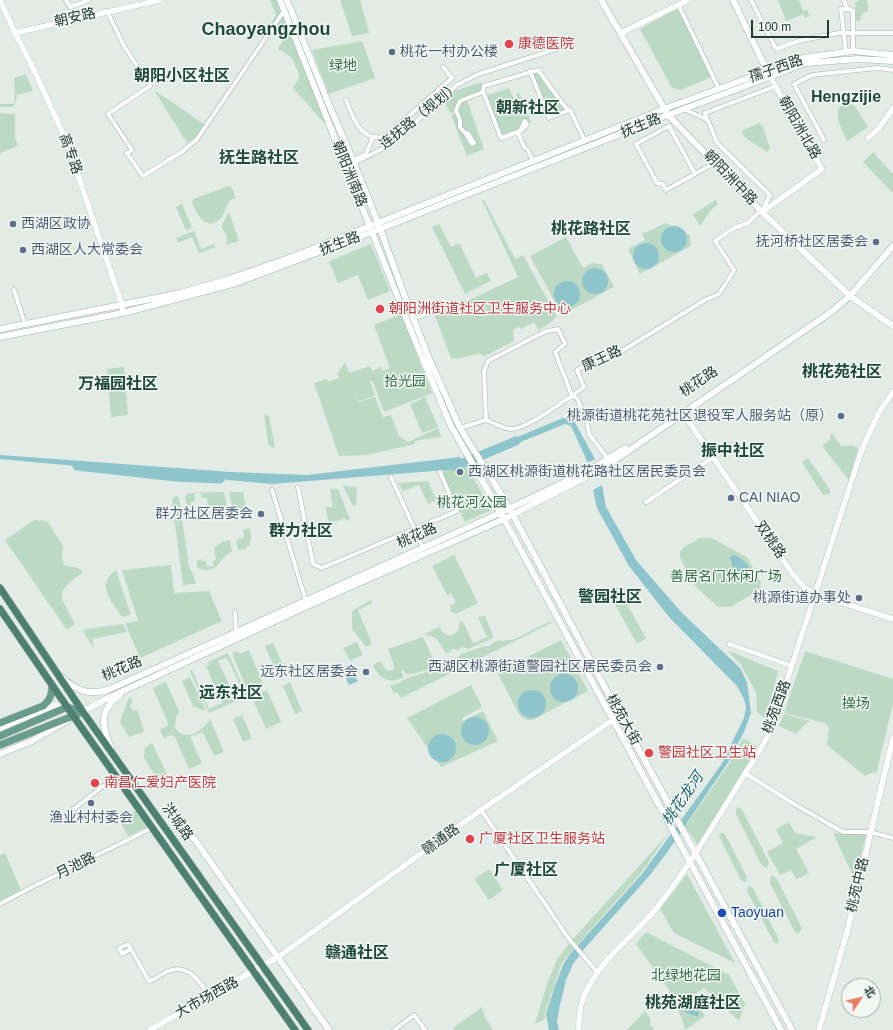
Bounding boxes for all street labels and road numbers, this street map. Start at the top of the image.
street label: 朝安路 [53,5,97,31]
street label: 孺子西路 [747,52,805,86]
street label: 连抚路（规划） [377,79,463,153]
street label: 朝阳洲北路 [774,93,824,163]
street label: 抚生路 [618,110,664,142]
street label: 高专路 [55,131,85,177]
street label: 朝阳洲南路 [328,138,370,210]
street label: 朝阳洲中路 [700,147,760,209]
street label: 抚生路 [317,229,363,259]
street label: 康王路 [579,343,625,375]
street label: 桃花路 [677,363,721,401]
street label: 双桃路 [751,518,789,562]
street label: 桃花路 [394,520,440,552]
street label: 桃花路 [99,653,145,685]
street label: 桃苑西路 [760,678,794,736]
street label: 桃苑大街 [602,691,644,749]
street label: 洪城路 [158,800,196,844]
street label: 赣通路 [419,821,463,859]
street label: 月池路 [53,849,99,883]
street label: 桃苑中路 [844,856,872,914]
street label: 大市场西路 [172,974,242,1022]

